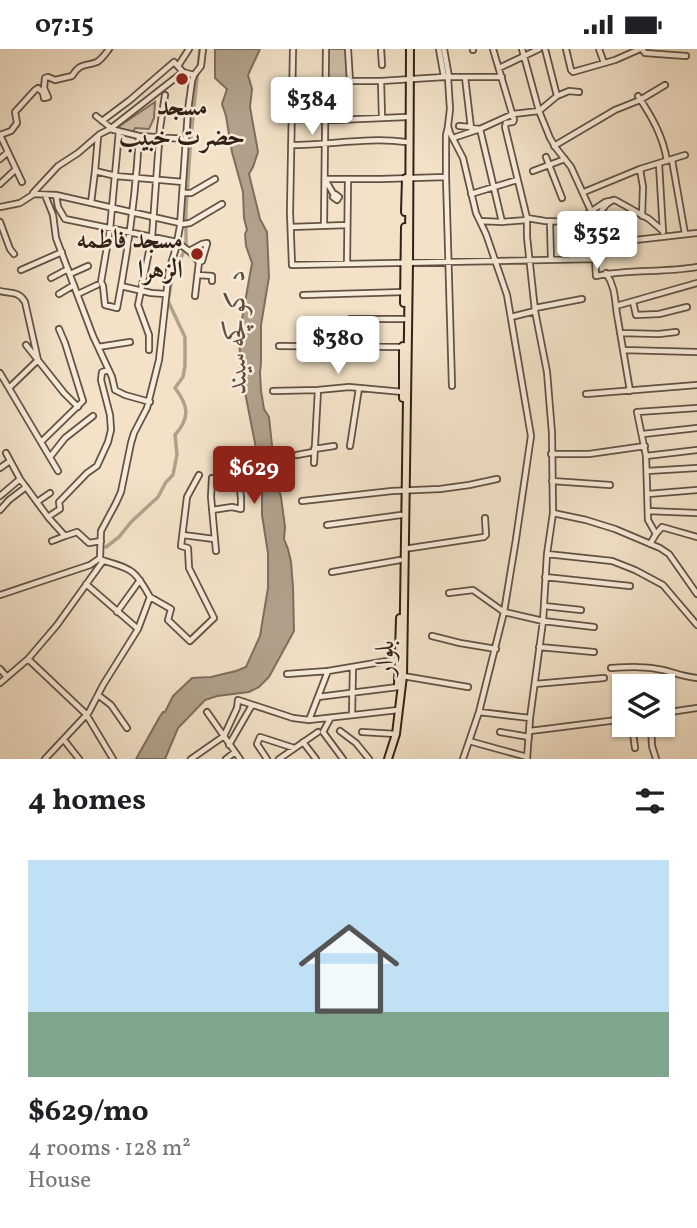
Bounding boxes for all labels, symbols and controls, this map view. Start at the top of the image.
text: 07:15 [35,7,94,43]
marker: مسجد حضرت خبیب [174,71,190,87]
pin: $384 [271,77,353,137]
text: $384 [287,84,337,116]
place label: مسجد حضرت خبیب [119,90,245,156]
pin: $352 [556,211,638,271]
text: $352 [573,218,621,250]
place label: مسجد فاطمه الزهرا [77,223,183,289]
marker: مسجد فاطمه الزهرا [189,246,205,262]
water label: د کوکچه سیند [217,269,258,395]
pin: $380 [297,317,379,376]
text: $380 [312,323,364,355]
pin: $629 [213,447,295,506]
text: $629 [229,453,279,485]
street label: بلوار [368,640,404,679]
map controls [612,674,675,737]
button: layers [612,674,675,737]
text: 4 homes [28,780,146,822]
icon: filters [631,782,669,820]
icon: home [286,906,412,1032]
text: $629/mo [28,1091,149,1133]
text: 4 rooms · 128 m² [28,1133,191,1165]
text: House [28,1165,91,1197]

